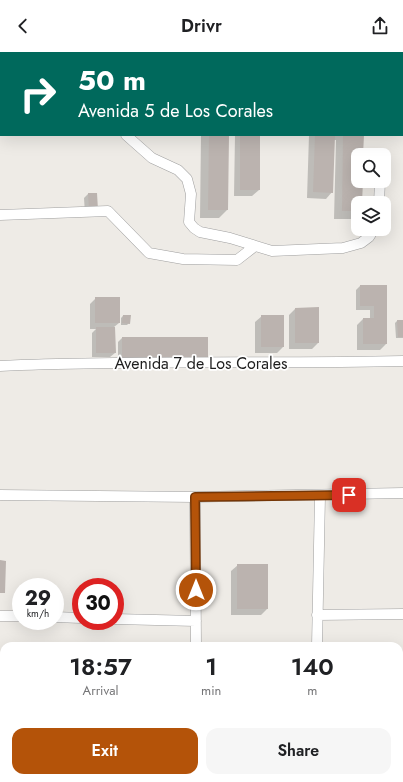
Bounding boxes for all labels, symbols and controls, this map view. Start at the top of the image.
text: Drivr [181,13,222,39]
icon: back [12,15,34,37]
icon: share [369,15,391,37]
text: 50 m [78,60,146,101]
icon: right [12,68,64,120]
text: Avenida 5 de Los Corales [78,98,273,124]
map controls [351,148,391,236]
button: search [351,148,391,188]
button: layers [351,196,391,236]
street label: Avenida 7 de Los Corales [115,352,287,375]
pin [332,478,366,512]
icon: arrive [338,484,360,506]
position arrow [175,569,217,611]
speed limit sign: 30 [72,578,124,630]
text: 29 [25,584,51,613]
text: km/h [27,606,49,621]
text: 18:57 [69,649,132,684]
text: 1 [205,649,217,684]
text: 140 [291,649,334,684]
text: Arrival [83,681,118,700]
text: min [201,681,221,700]
text: m [307,681,317,700]
button: Exit [12,728,198,774]
button: Share [206,728,391,774]

